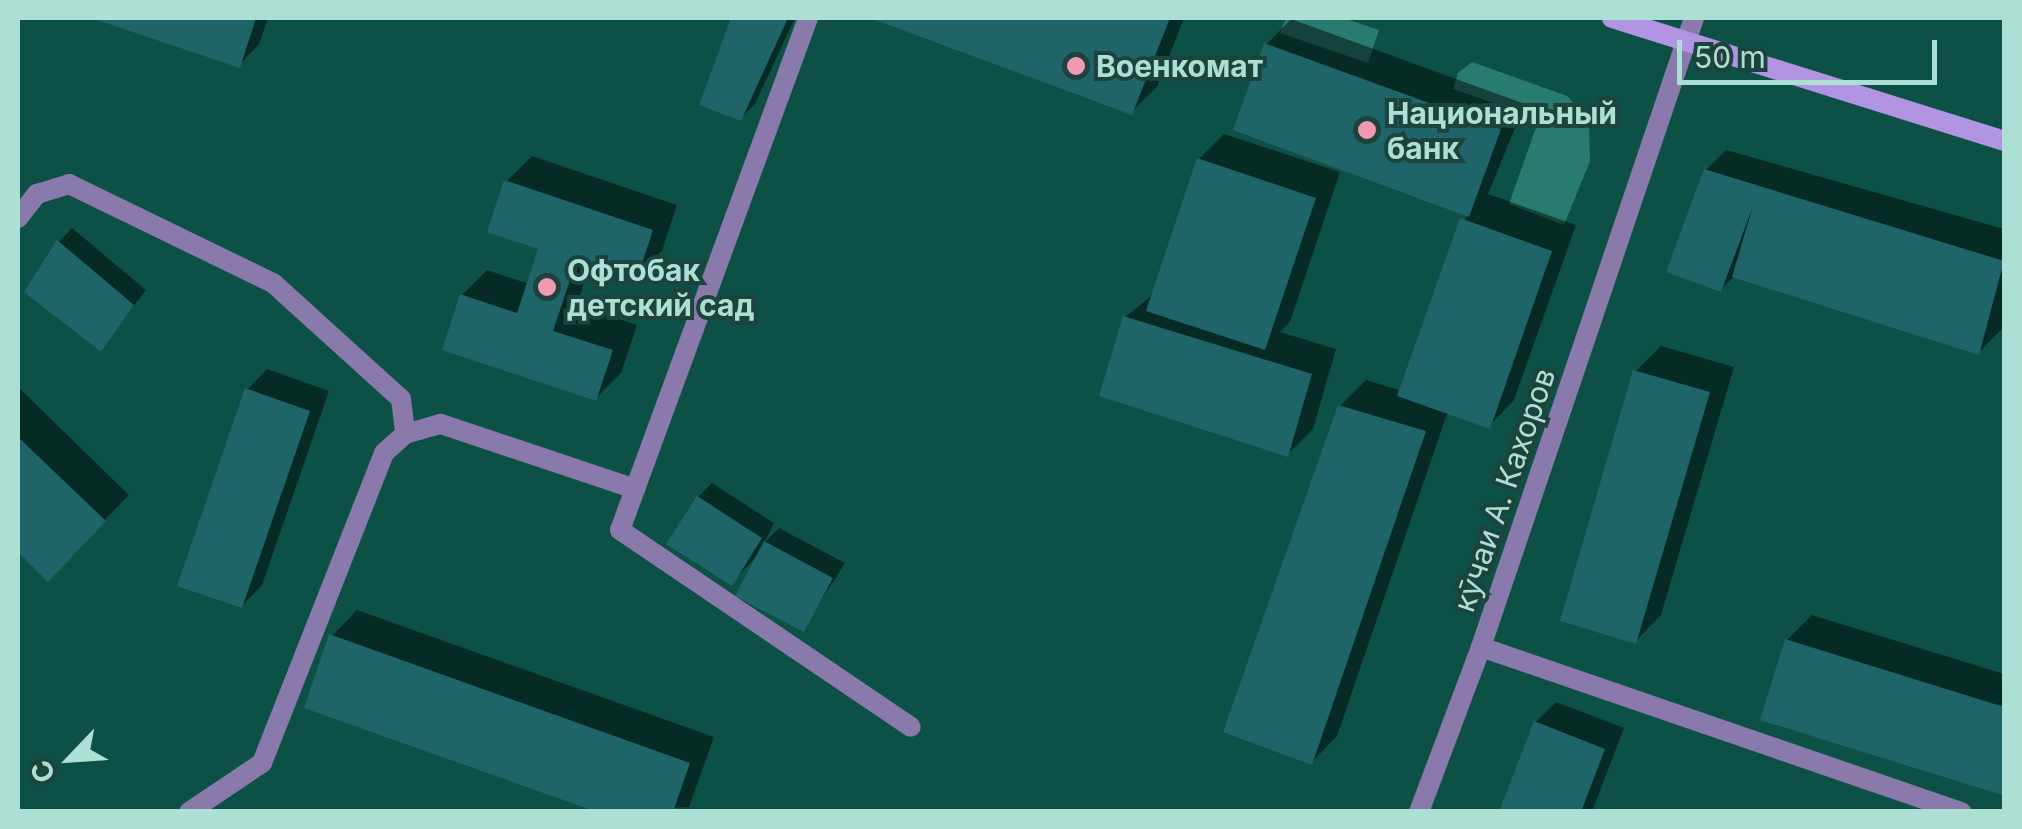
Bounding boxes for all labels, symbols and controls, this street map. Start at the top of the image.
scale bar [1682,20,1942,82]
text: 50 m [1694,39,1766,75]
place label: Военкомат [1096,48,1263,84]
marker: Военкомат [1065,55,1087,77]
place label: Национальный банк [1387,95,1617,166]
marker: Национальный банк [1356,119,1378,141]
place label: Офтобак детский сад [567,252,754,322]
marker: Офтобак детский сад [536,276,558,298]
street label: кӯчаи А. Кахоров [1445,364,1563,616]
north arrow [20,709,120,809]
text: С [23,755,63,788]

